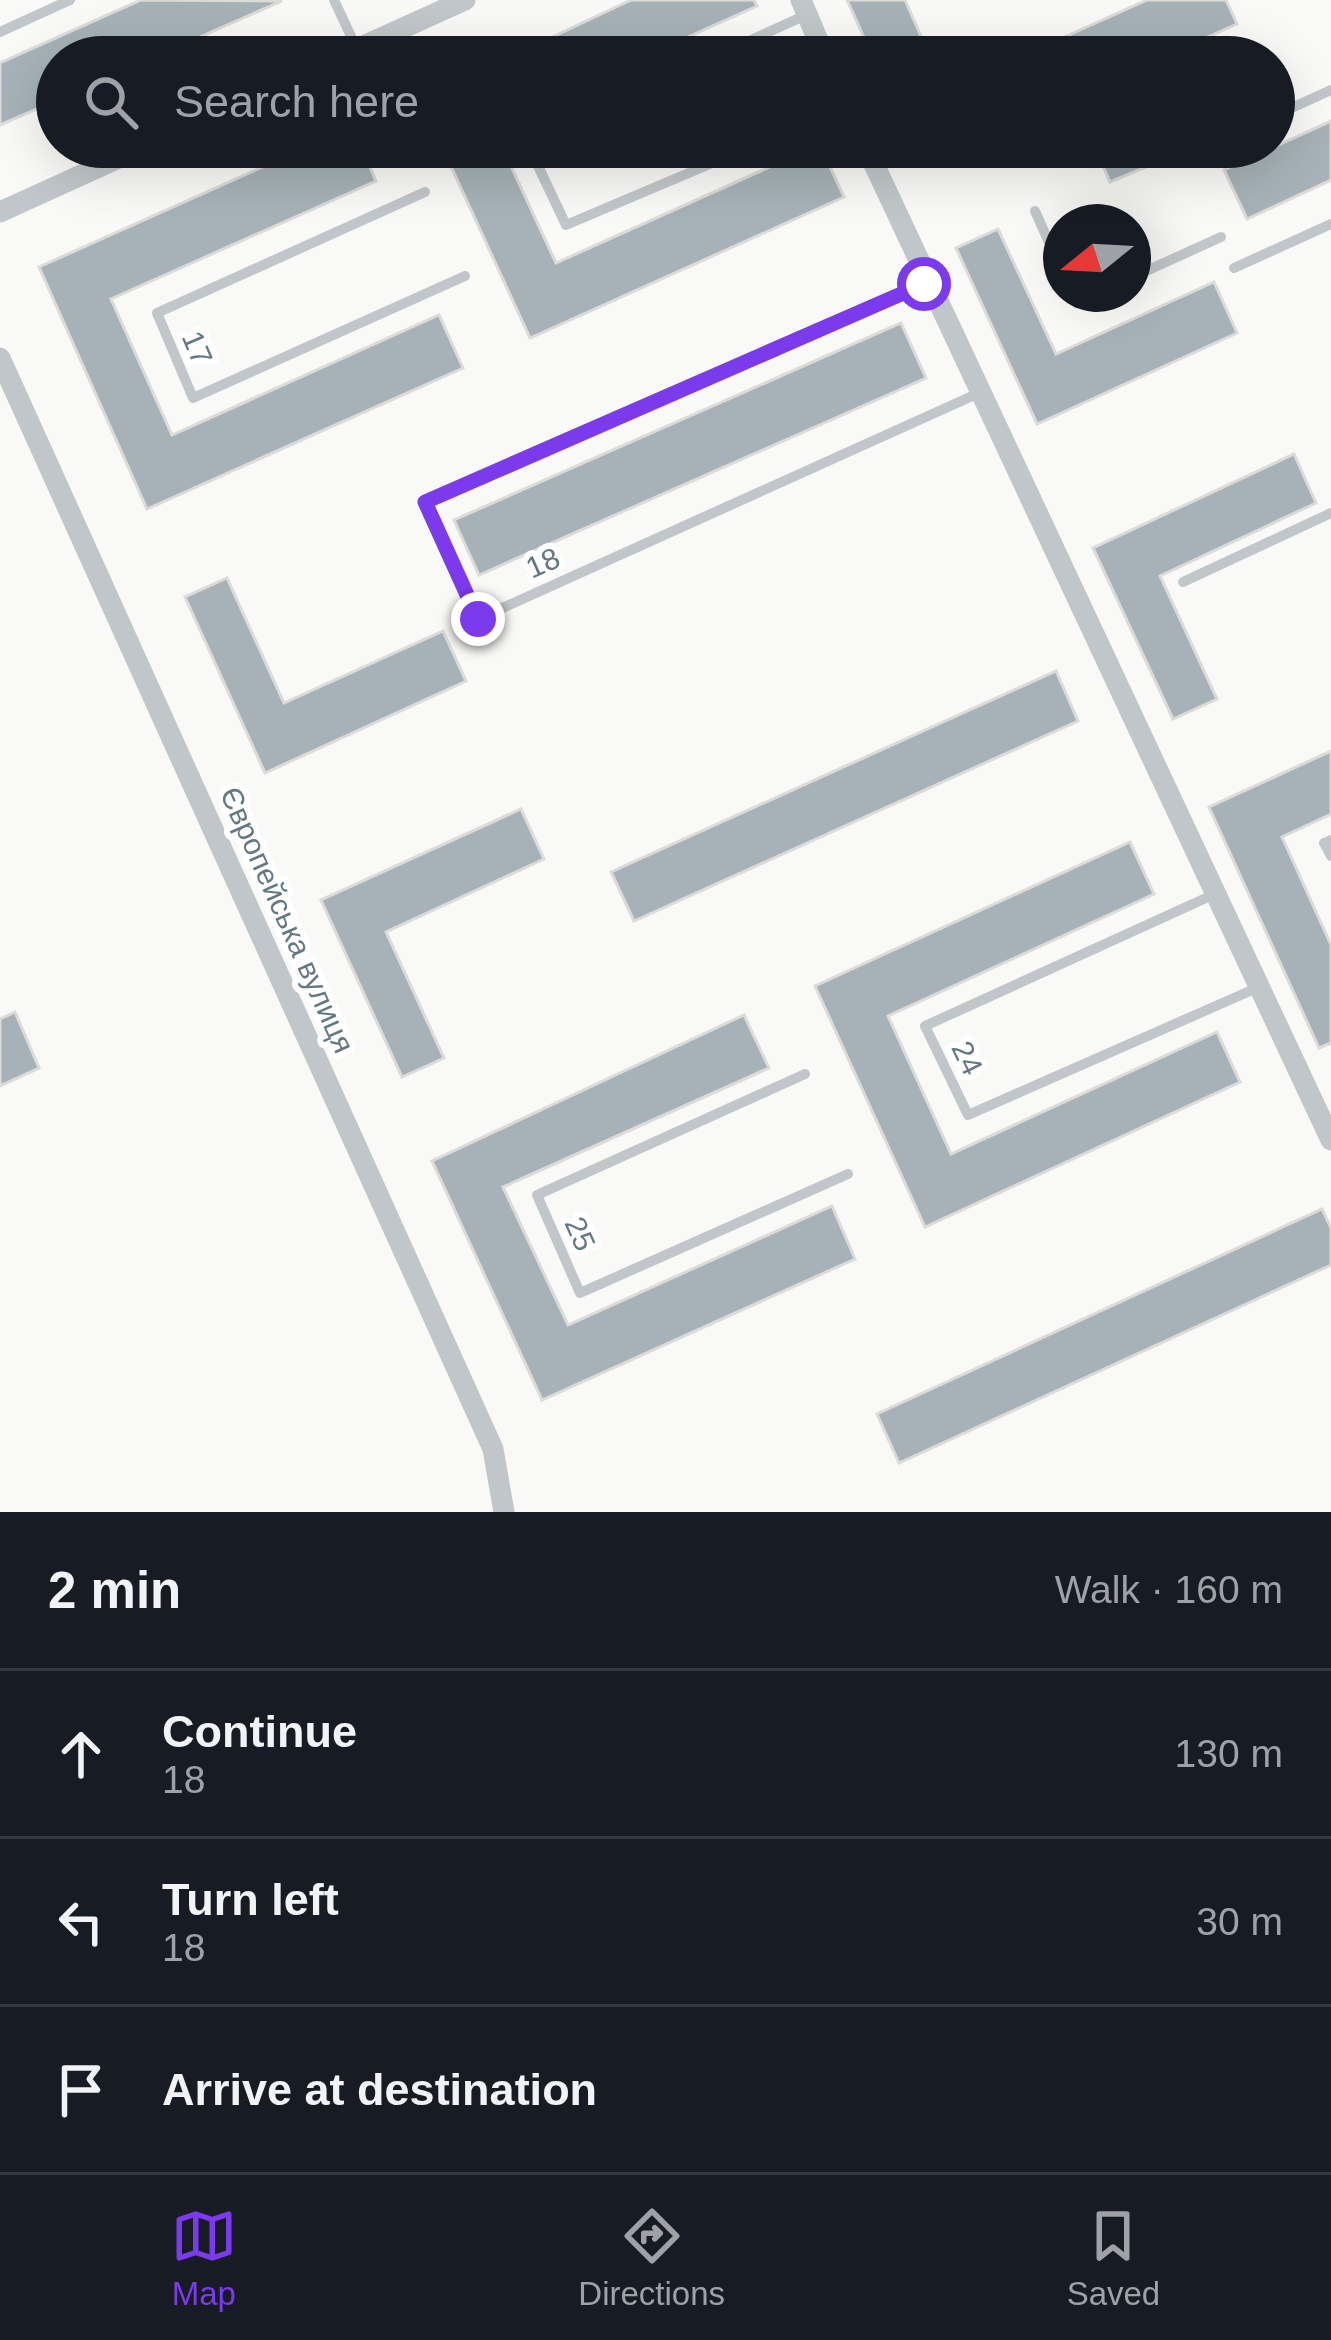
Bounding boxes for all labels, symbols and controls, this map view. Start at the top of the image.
search box [36,36,1295,168]
icon: search [78,69,144,135]
text: Search here [174,76,419,127]
north arrow [1043,204,1151,312]
route start [897,257,951,311]
street label: 17 [176,326,219,370]
street label: 18 [521,541,565,584]
route end [451,592,505,646]
street label: Європейська вулиця [214,782,361,1058]
street label: 24 [945,1036,990,1080]
street label: 25 [559,1212,602,1256]
text: 2 min [48,1562,181,1619]
text: Walk · 160 m [1055,1568,1283,1611]
text: Continue [162,1706,357,1757]
icon: ahead [48,1721,114,1787]
text: 130 m [1175,1732,1283,1775]
text: 18 [162,1758,205,1801]
text: Turn left [162,1874,339,1925]
icon: left [48,1889,114,1955]
text: 30 m [1196,1900,1283,1943]
text: 18 [162,1926,205,1969]
icon: arrive [48,2057,114,2123]
text: Arrive at destination [162,2064,597,2115]
tab: Map [171,2203,237,2313]
tab: Directions [578,2203,725,2313]
tab: Saved [1067,2203,1160,2313]

